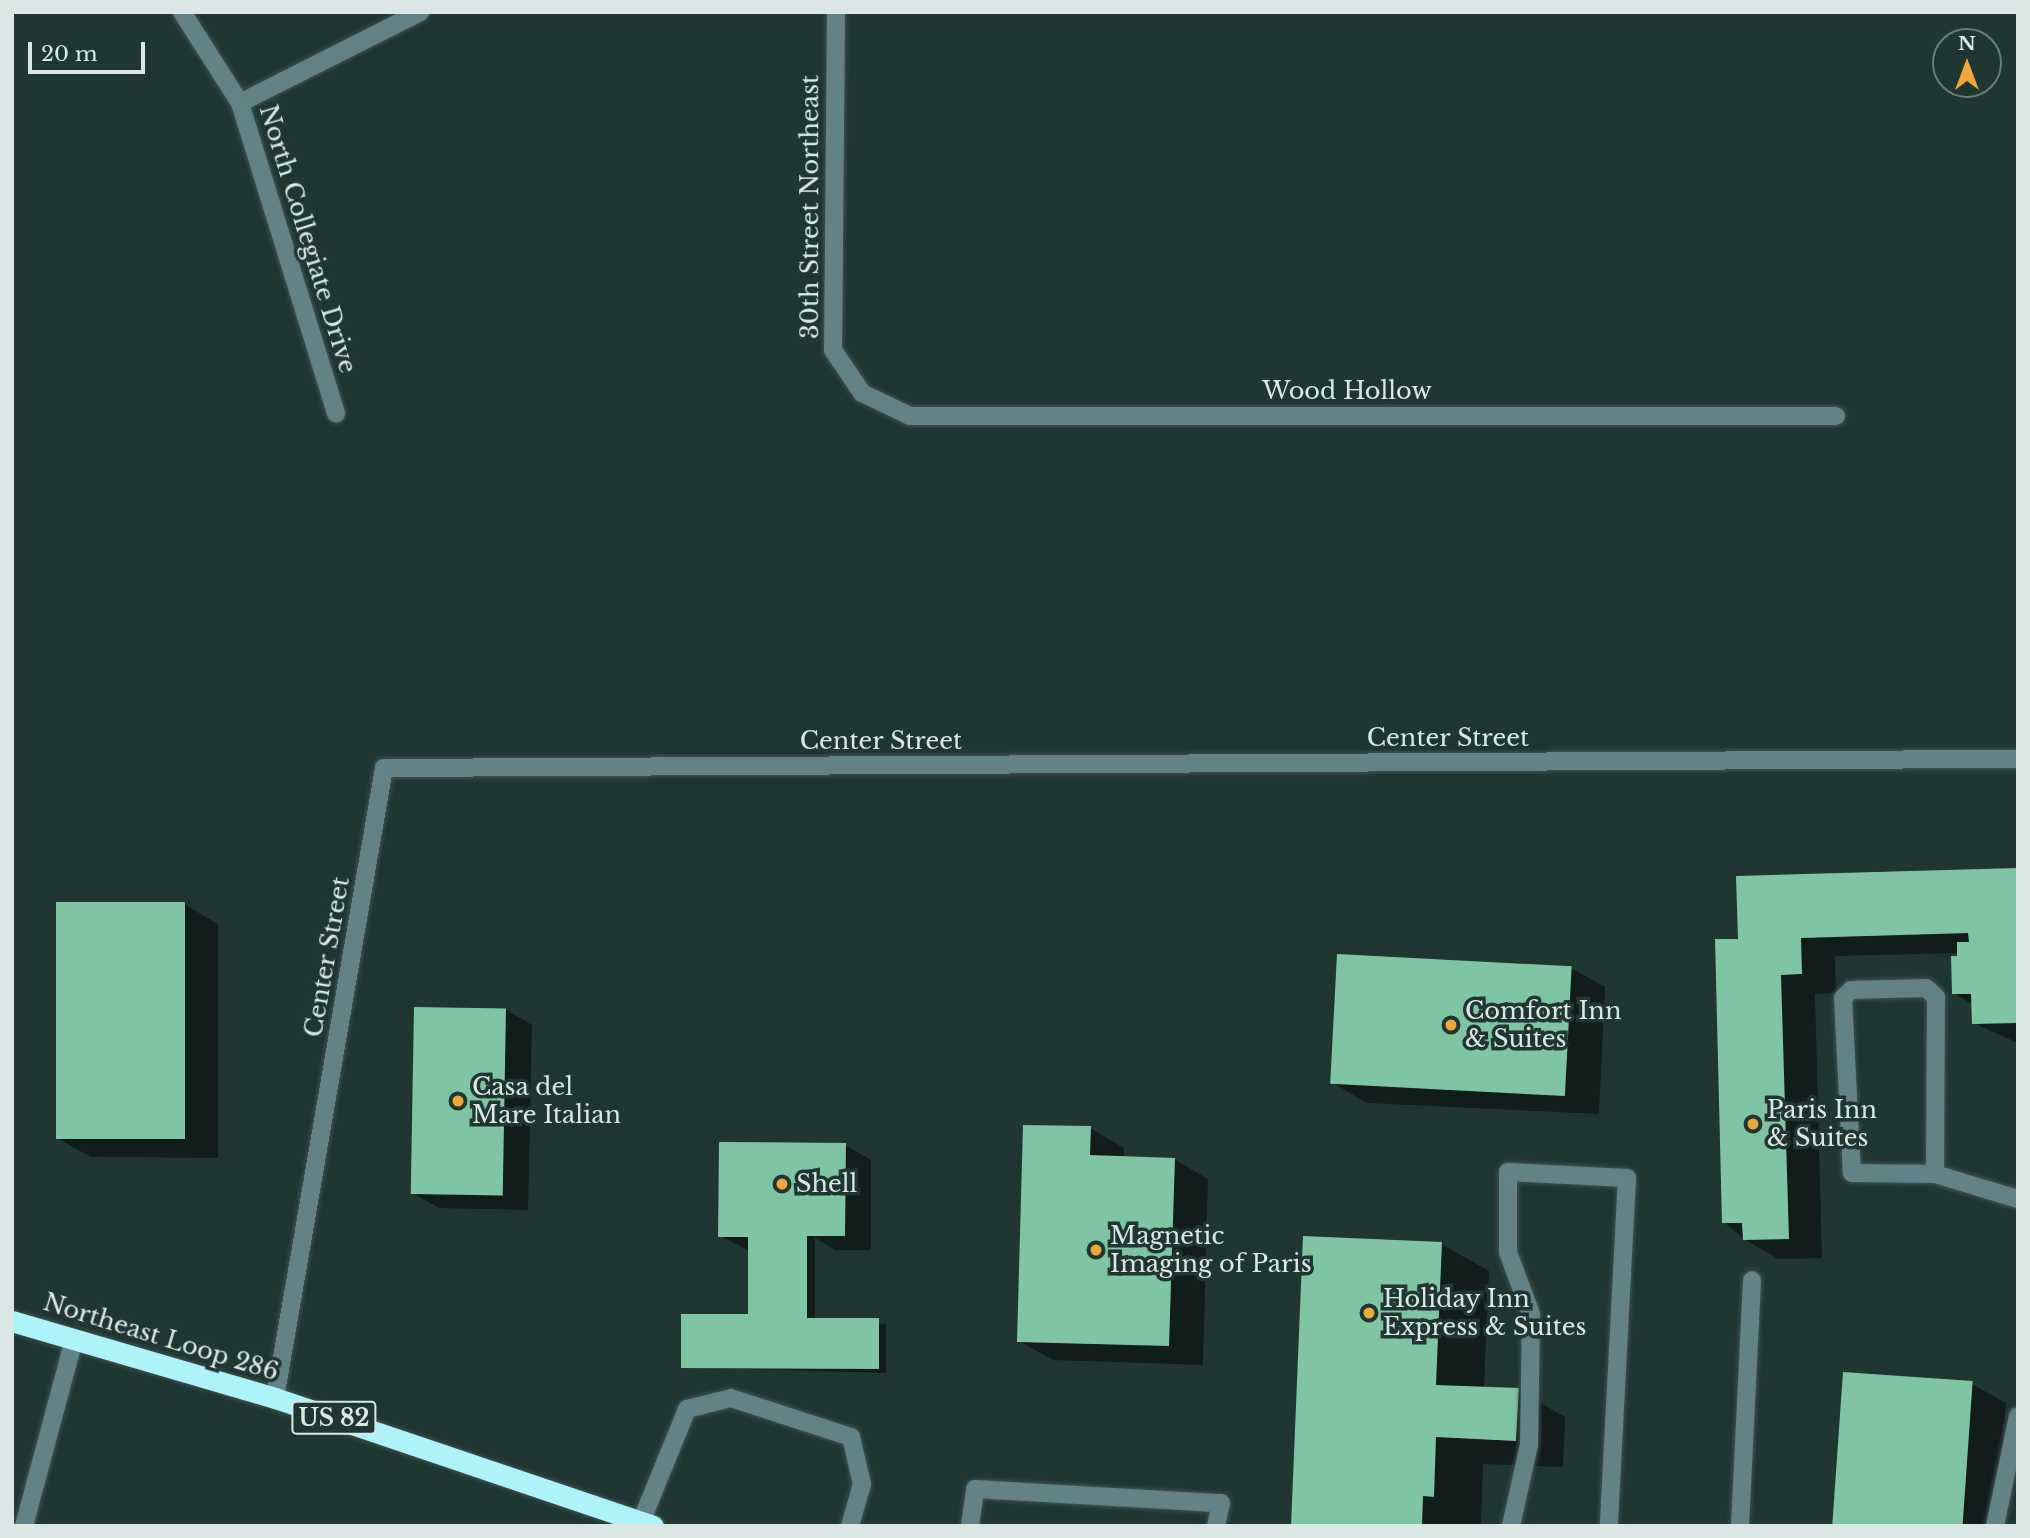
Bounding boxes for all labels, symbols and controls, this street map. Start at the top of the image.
scale bar [32,28,149,72]
north arrow [1932,28,2002,98]
text: N [1958,32,1976,55]
text: 20 m [41,41,98,67]
street label: 30th Street Northeast [796,75,824,339]
street label: North Collegiate Drive [253,101,363,377]
street label: Wood Hollow [1262,377,1432,405]
street label: Center Street [1367,724,1529,752]
street label: Center Street [800,727,962,755]
street label: Center Street [299,874,355,1040]
place label: Comfort Inn & Suites [1465,997,1621,1053]
marker: Comfort Inn & Suites [1443,1017,1459,1033]
place label: Casa del Mare Italian [472,1073,621,1129]
marker: Casa del Mare Italian [450,1093,466,1109]
place label: Paris Inn & Suites [1767,1096,1877,1152]
marker: Paris Inn & Suites [1745,1116,1761,1132]
place label: Shell [796,1170,857,1198]
marker: Shell [774,1176,790,1192]
place label: Magnetic Imaging of Paris [1110,1222,1312,1278]
marker: Magnetic Imaging of Paris [1088,1242,1104,1258]
place label: Holiday Inn Express & Suites [1383,1285,1586,1341]
street label: Northeast Loop 286 [40,1288,282,1386]
marker: Holiday Inn Express & Suites [1361,1305,1377,1321]
road number: US 82 [290,1399,378,1438]

